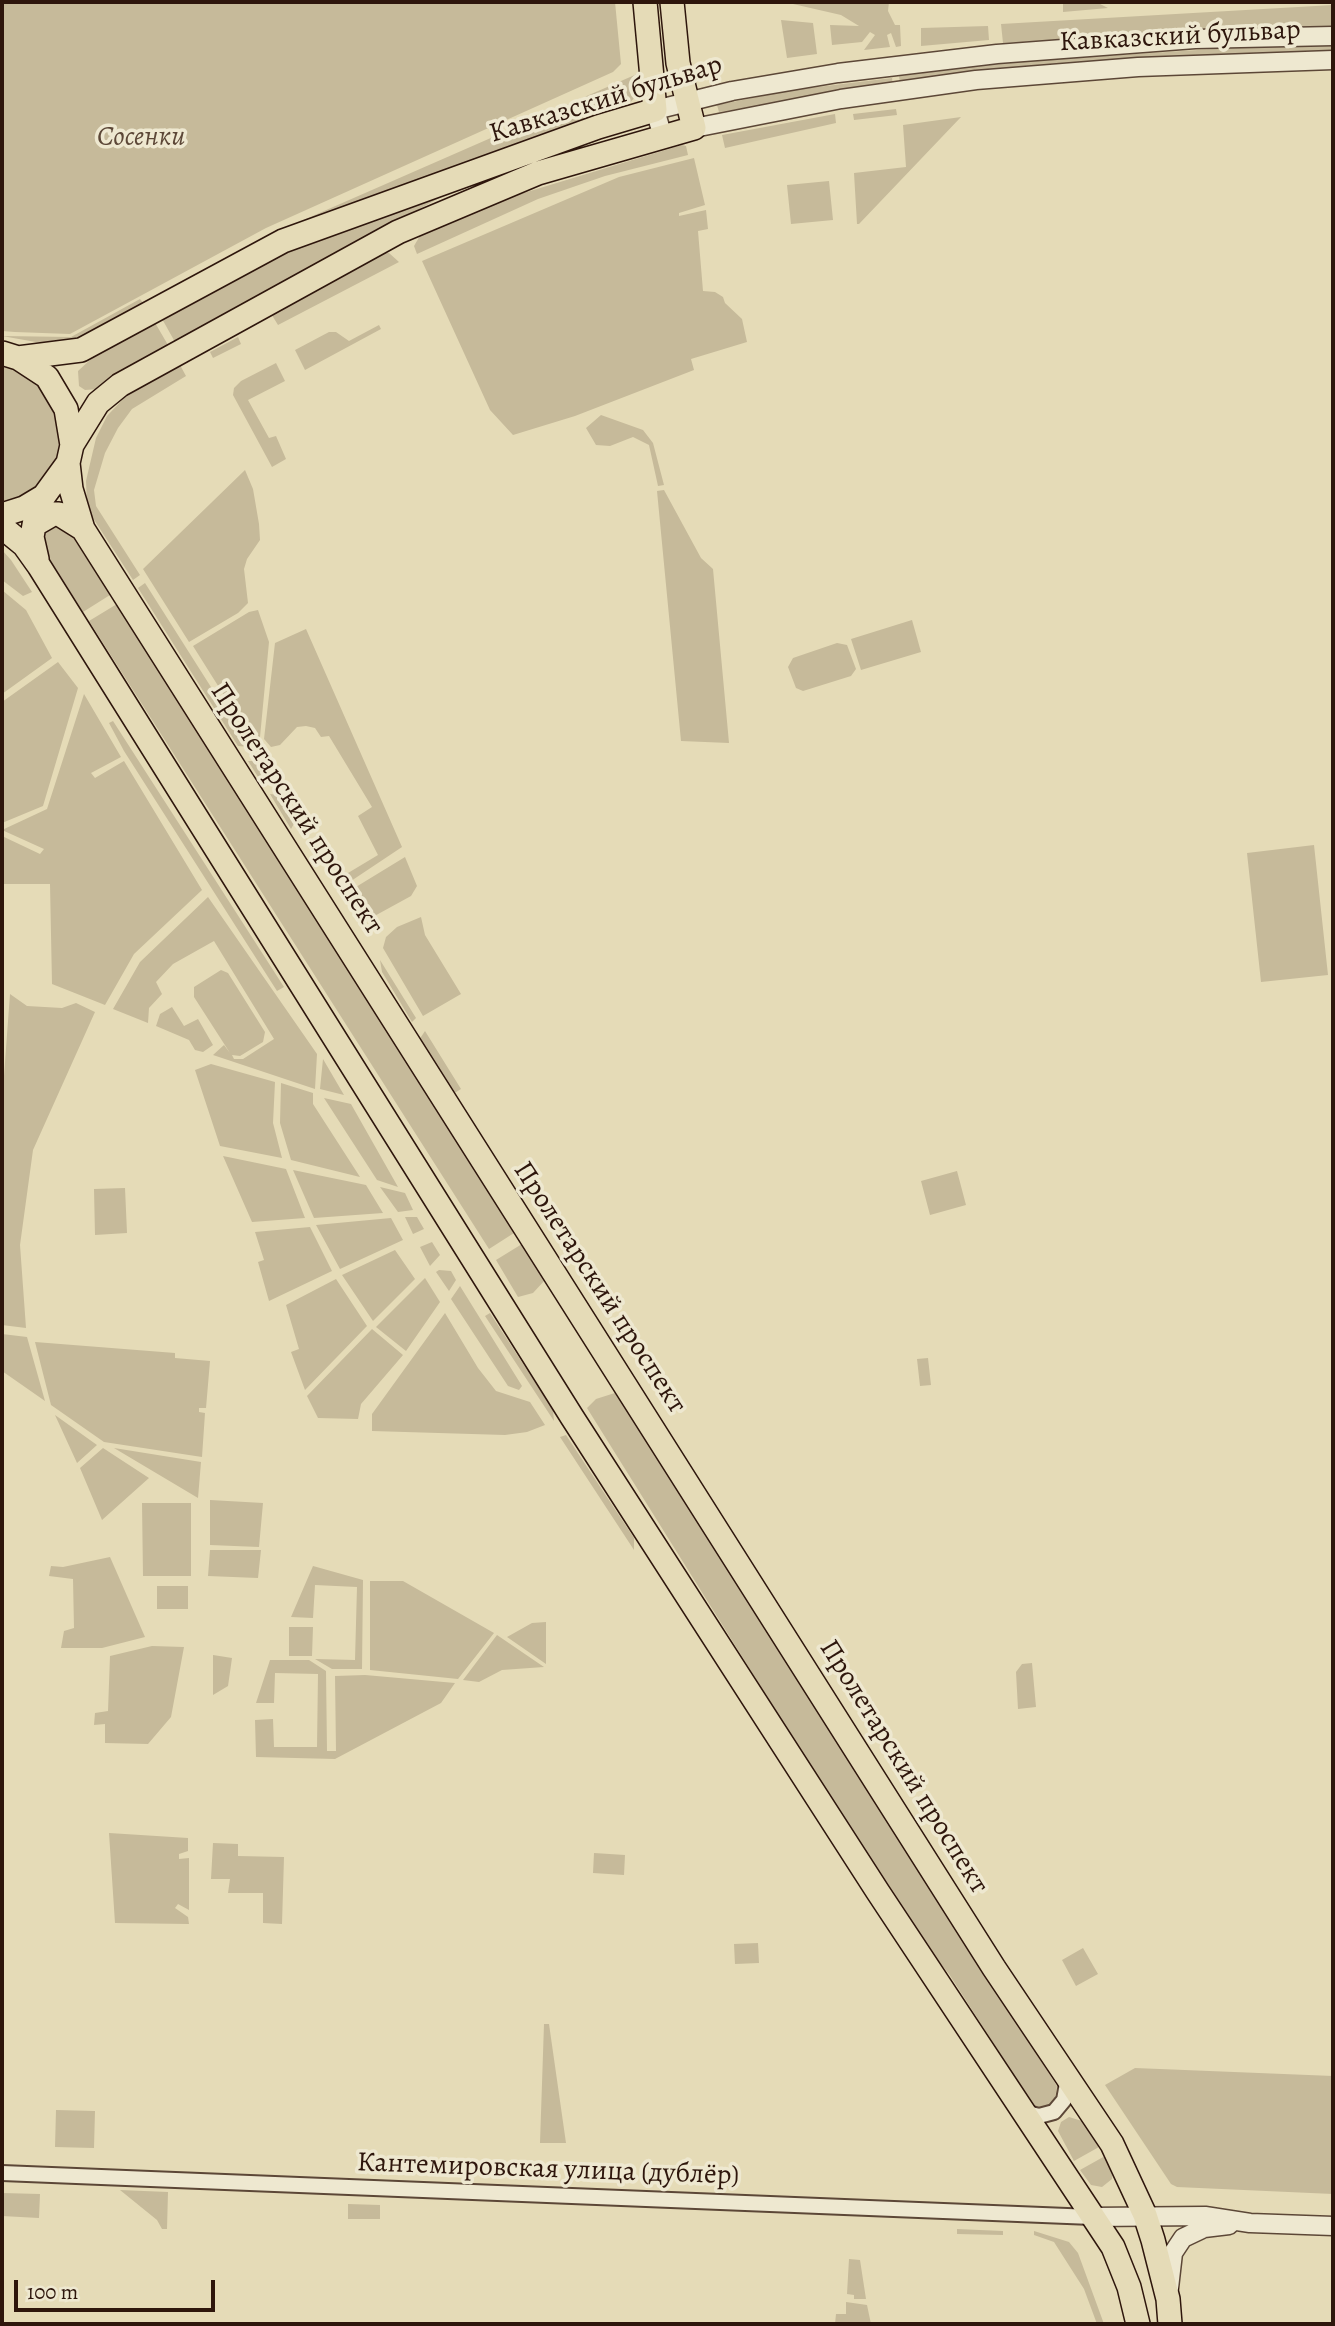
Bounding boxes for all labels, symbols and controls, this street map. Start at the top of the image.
street label: Кавказский бульвар [1058,14,1302,60]
street label: Кавказский бульвар [486,49,726,151]
park label: Сосенки [97,121,185,155]
street label: Пролетарский проспект [202,677,390,941]
street label: Пролетарский проспект [505,1156,693,1420]
street label: Пролетарский проспект [811,1634,995,1900]
street label: Кантемировская улица (дублёр) [356,2147,740,2193]
scale bar [18,2266,219,2310]
text: 100 m [27,2278,78,2306]

